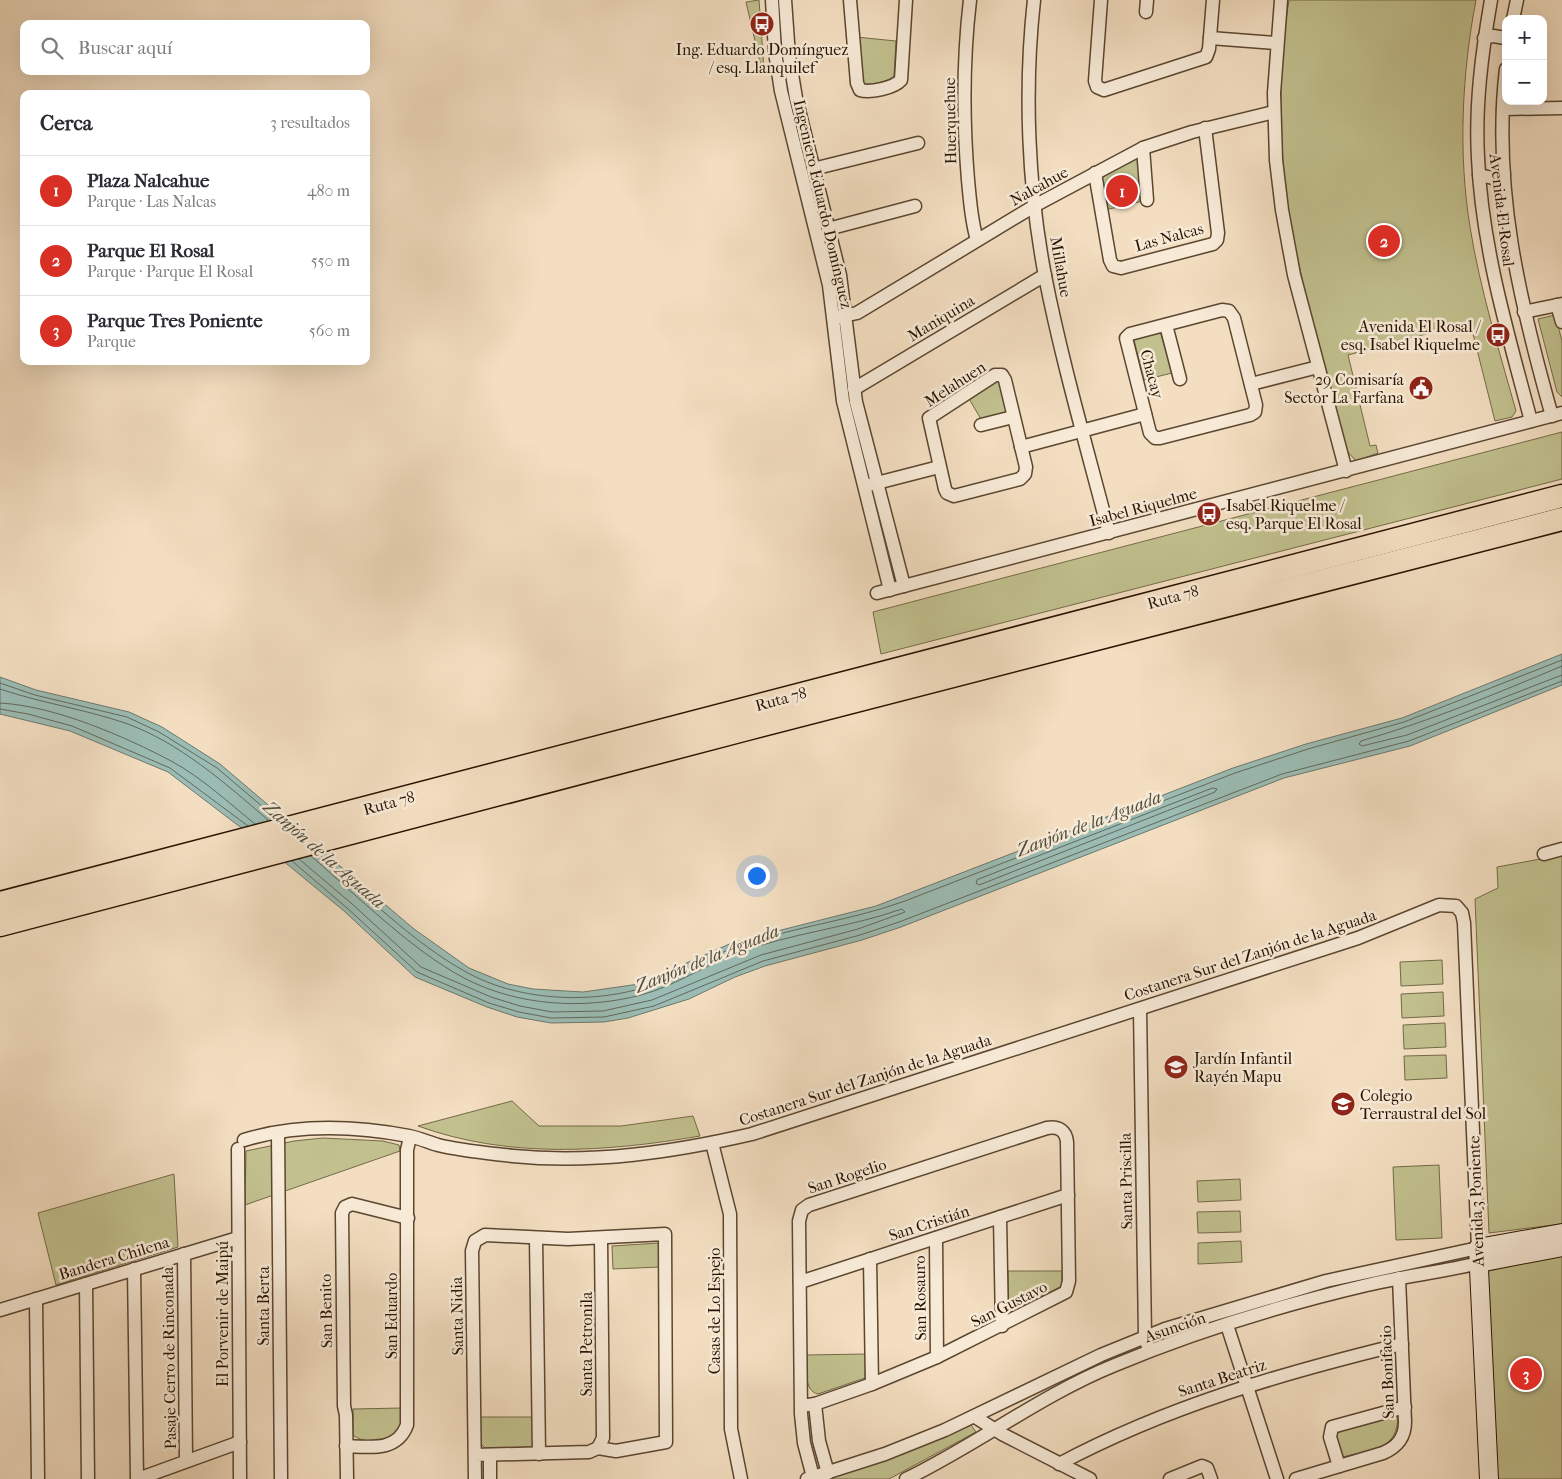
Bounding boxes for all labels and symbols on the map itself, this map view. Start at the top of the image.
bus stop icon: Ing. Eduardo Domínguez / esq. Llanquilef [749,11,775,37]
place label: Ing. Eduardo Domínguez / esq. Llanquilef [676,40,848,77]
street label: Huerquehue [940,77,960,165]
street label: Ingeniero Eduardo Domínguez [790,98,856,310]
street label: Avenida El Rosal [1486,151,1518,268]
street label: Nalcahue [1007,162,1072,210]
pin: 1 [1106,172,1138,210]
street label: Las Nalcas [1133,219,1206,255]
pin: 2 [1368,222,1400,260]
street label: Millahue [1046,235,1076,299]
street label: Maniquina [904,290,978,345]
place label: Avenida El Rosal / esq. Isabel Riquelme [1341,317,1482,354]
bus stop icon: Avenida El Rosal / esq. Isabel Riquelme [1485,322,1511,348]
street label: Chacay [1136,347,1168,401]
street label: Melahuen [921,357,990,411]
place label: 29 Comisaría Sector La Farfana [1284,370,1405,407]
public building icon: 29 Comisaría Sector La Farfana [1408,375,1434,401]
street label: Isabel Riquelme [1087,483,1199,530]
place label: Isabel Riquelme / esq. Parque El Rosal [1226,496,1362,533]
bus stop icon: Isabel Riquelme / esq. Parque El Rosal [1196,501,1222,527]
street label: Ruta 78 [1145,581,1201,613]
street label: Ruta 78 [753,683,809,715]
street label: Ruta 78 [361,787,417,819]
water label: Zanjón de la Aguada [1013,787,1164,862]
water label: Zanjón de la Aguada [258,796,389,913]
your location [744,863,770,889]
street label: Costanera Sur del Zanjón de la Aguada [1122,905,1379,1005]
water label: Zanjón de la Aguada [631,921,782,998]
street label: Costanera Sur del Zanjón de la Aguada [737,1030,994,1130]
place label: Jardín Infantil Rayén Mapu [1192,1049,1293,1086]
school or university icon: Jardín Infantil Rayén Mapu [1163,1054,1189,1080]
place label: Colegio Terraustral del Sol [1360,1086,1487,1123]
school or university icon: Colegio Terraustral del Sol [1330,1091,1356,1117]
street label: Santa Priscilla [1116,1132,1136,1229]
street label: Avenida 3 Poniente [1464,1135,1488,1268]
street label: San Rogelio [805,1154,889,1198]
street label: San Cristián [886,1201,972,1245]
street label: Bandera Chilena [56,1232,172,1284]
street label: El Porvenir de Maipú [213,1241,232,1387]
street label: Casas de Lo Espejo [705,1248,724,1374]
street label: San Rosauro [910,1255,930,1341]
street label: Pasaje Cerro de Rinconada [158,1266,180,1450]
street label: Santa Berta [254,1266,273,1346]
street label: San Eduardo [382,1273,401,1359]
street label: San Benito [316,1274,336,1348]
street label: Santa Nidia [447,1276,467,1356]
street label: San Gustavo [968,1277,1050,1331]
street label: Santa Petronila [577,1291,596,1396]
street label: Asunción [1141,1307,1209,1347]
street label: San Bonifacio [1376,1325,1398,1419]
street label: Santa Beatriz [1176,1355,1268,1401]
pin: 3 [1510,1355,1542,1393]

